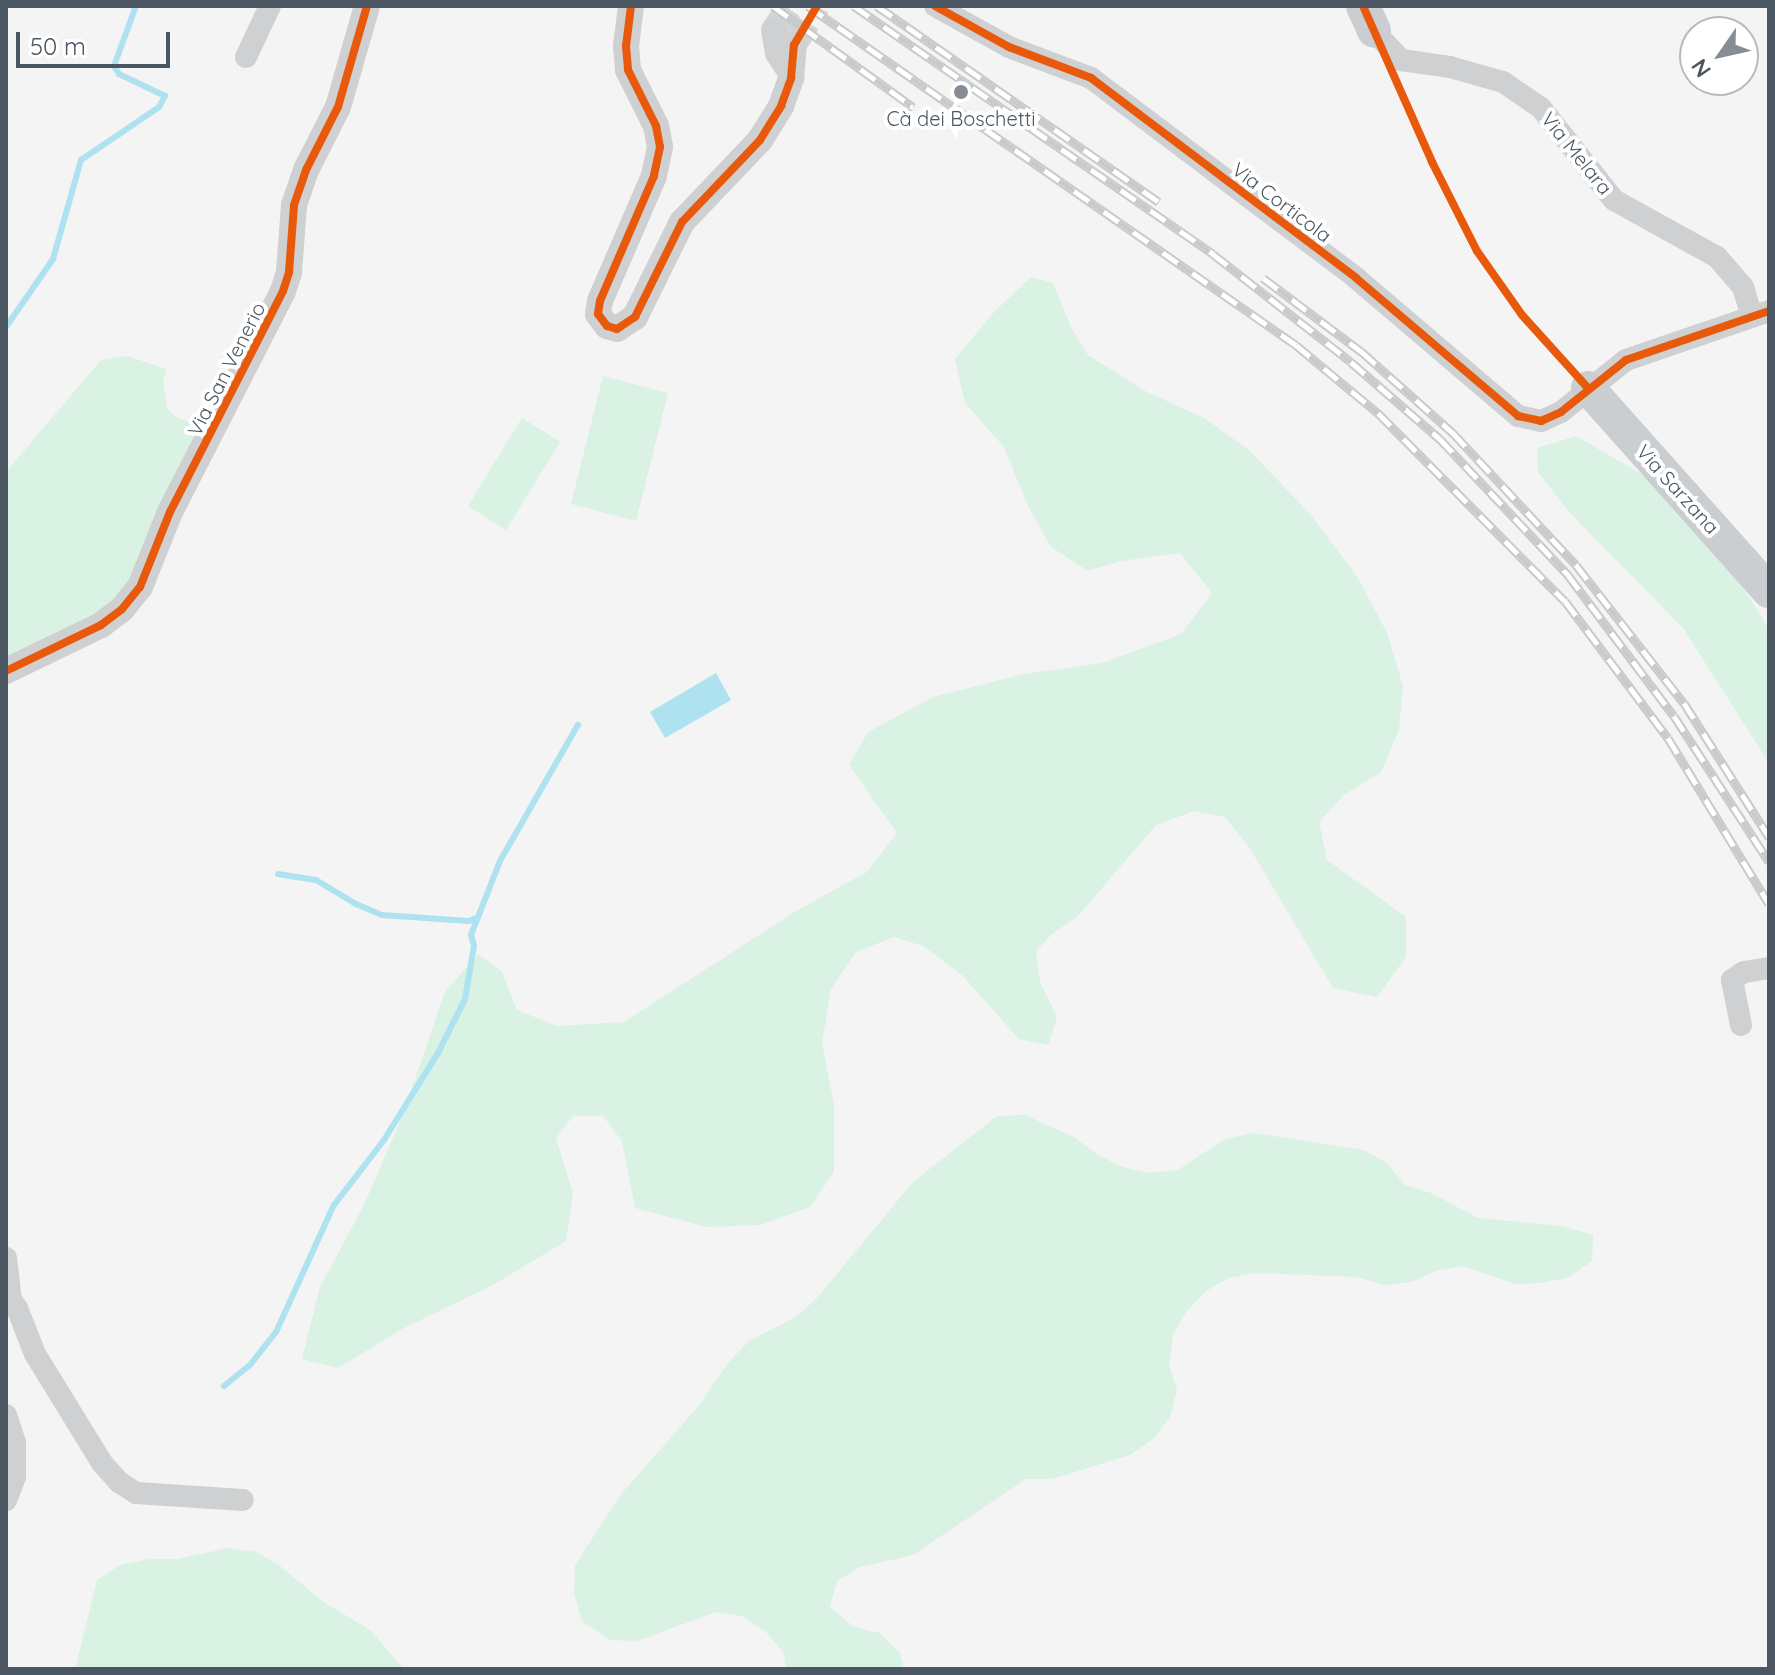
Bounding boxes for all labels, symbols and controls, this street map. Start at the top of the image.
scale bar [20,16,174,66]
north arrow [1679,16,1759,96]
text: 50 m [30,31,86,61]
text: N [1685,54,1717,83]
marker: Cà dei Boschetti [950,81,972,103]
place label: Cà dei Boschetti [886,106,1036,130]
street label: Via Melara [1536,107,1618,199]
street label: Via Corticola [1228,157,1336,247]
street label: Via San Venerio [182,298,270,440]
street label: Via Sarzana [1632,440,1724,538]

